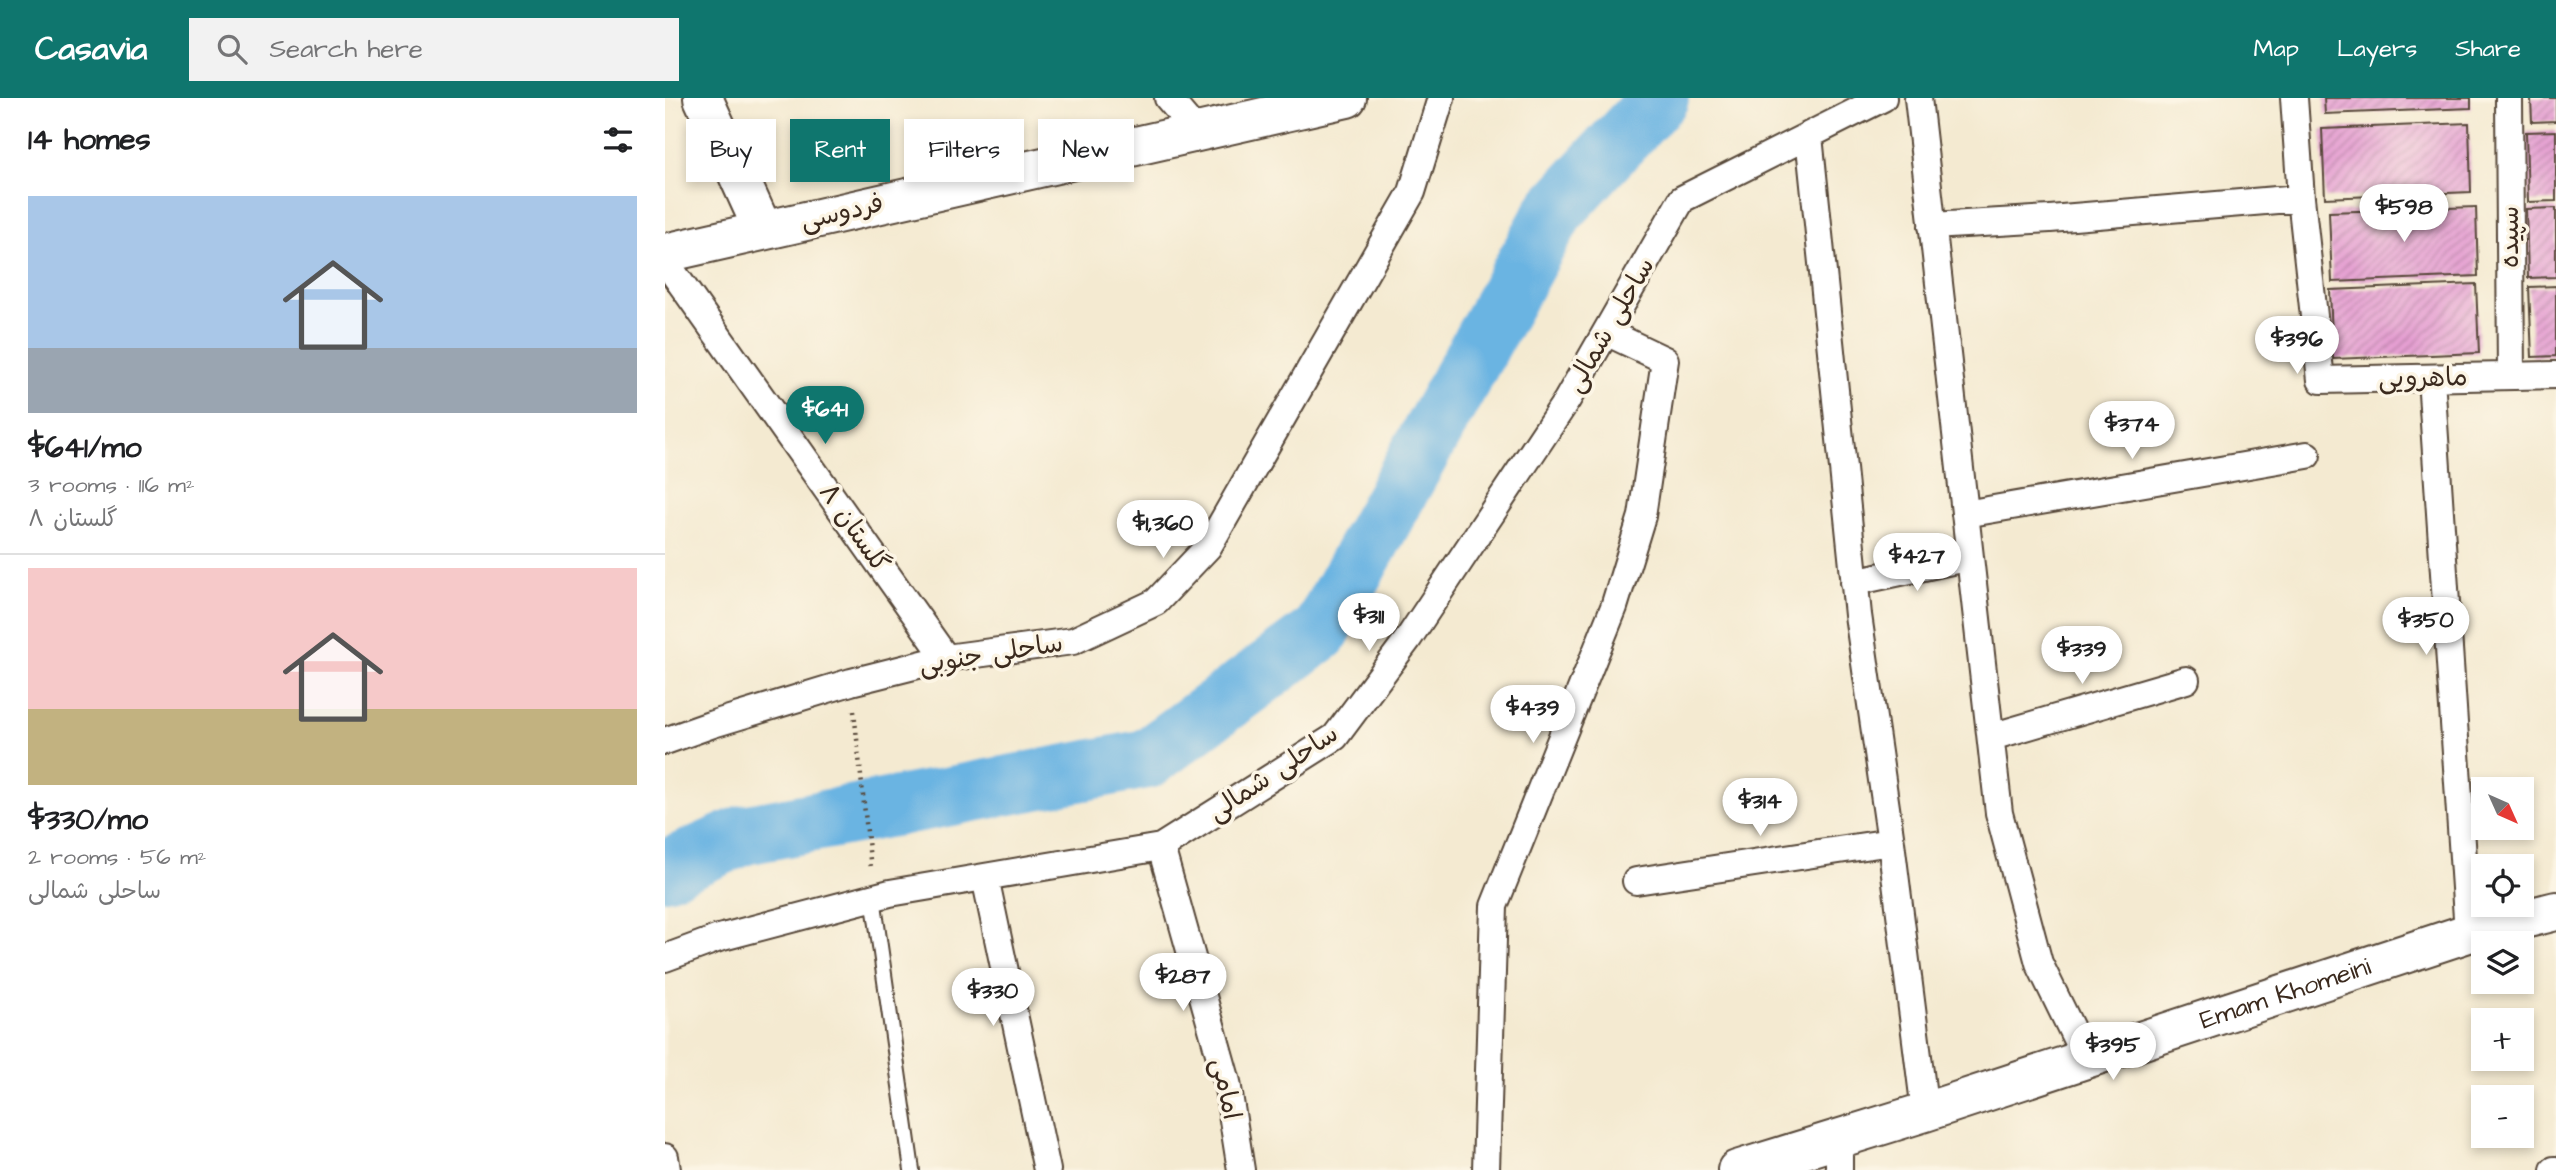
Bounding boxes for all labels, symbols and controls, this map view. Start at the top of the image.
search box [189,18,679,81]
text: Casavia [35,26,147,72]
icon: search [213,30,251,68]
text: Search here [269,31,423,67]
text: Map [2254,32,2299,66]
text: Layers [2337,32,2417,66]
text: Share [2455,32,2521,66]
text: 14 homes [28,119,151,161]
chip: Buy [686,119,776,182]
chip: Rent [790,119,890,182]
chip: Filters [904,119,1024,182]
chip: New [1038,119,1134,182]
icon: filters [599,121,637,159]
pin: $598 [2363,184,2445,244]
street label: فردوسی [797,185,887,239]
text: $598 [2375,191,2433,223]
street label: سپیده [2492,206,2528,268]
icon: home [270,242,396,368]
street label: ساحلی شمالی [1557,251,1663,399]
pin: $396 [2256,316,2338,376]
text: $396 [2271,323,2323,355]
street label: ماهرویی [2378,359,2468,397]
pin: $641 [784,386,866,446]
text: $641 [802,393,848,425]
pin: $374 [2091,402,2173,461]
text: $374 [2105,408,2159,440]
text: $641/mo [28,427,142,469]
text: 3 rooms · 116 m² [28,469,195,501]
street label: گلستان ۸ [810,476,898,580]
pin: $1,360 [1106,500,1220,560]
text: گلستان ۸ [28,503,118,535]
text: $1,360 [1133,507,1193,539]
pin: $427 [1876,533,1958,593]
text: $427 [1889,540,1945,572]
pin: $311 [1328,594,1410,653]
pin: $350 [2385,598,2467,657]
text: $311 [1354,600,1384,632]
text: $350 [2398,604,2454,636]
icon: home [270,614,396,740]
street label: ساحلی جنوبی [916,625,1066,683]
pin: $339 [2041,626,2123,686]
text: $339 [2057,633,2107,665]
pin: $439 [1492,686,1574,745]
text: $439 [1506,692,1560,724]
street label: ساحلی شمالی [1201,716,1345,830]
north arrow [2471,777,2534,840]
map controls [2471,777,2534,1148]
pin: $314 [1719,778,1801,838]
text: $314 [1738,785,1782,817]
text: $330/mo [28,799,148,841]
text: 2 rooms · 56 m² [28,841,206,873]
button: locate [2471,854,2534,917]
text: ساحلی شمالی [28,875,161,907]
button: layers [2471,931,2534,994]
street label: Emam Khomeini [2195,948,2375,1038]
pin: $287 [1142,954,1224,1013]
text: $287 [1155,960,1211,992]
pin: $330 [952,968,1034,1028]
text: $330 [968,975,1018,1007]
button: + [2471,1008,2534,1071]
pin: $395 [2072,1023,2154,1082]
text: $395 [2086,1029,2140,1061]
street label: امامی [1202,1055,1250,1123]
button: − [2471,1085,2534,1148]

